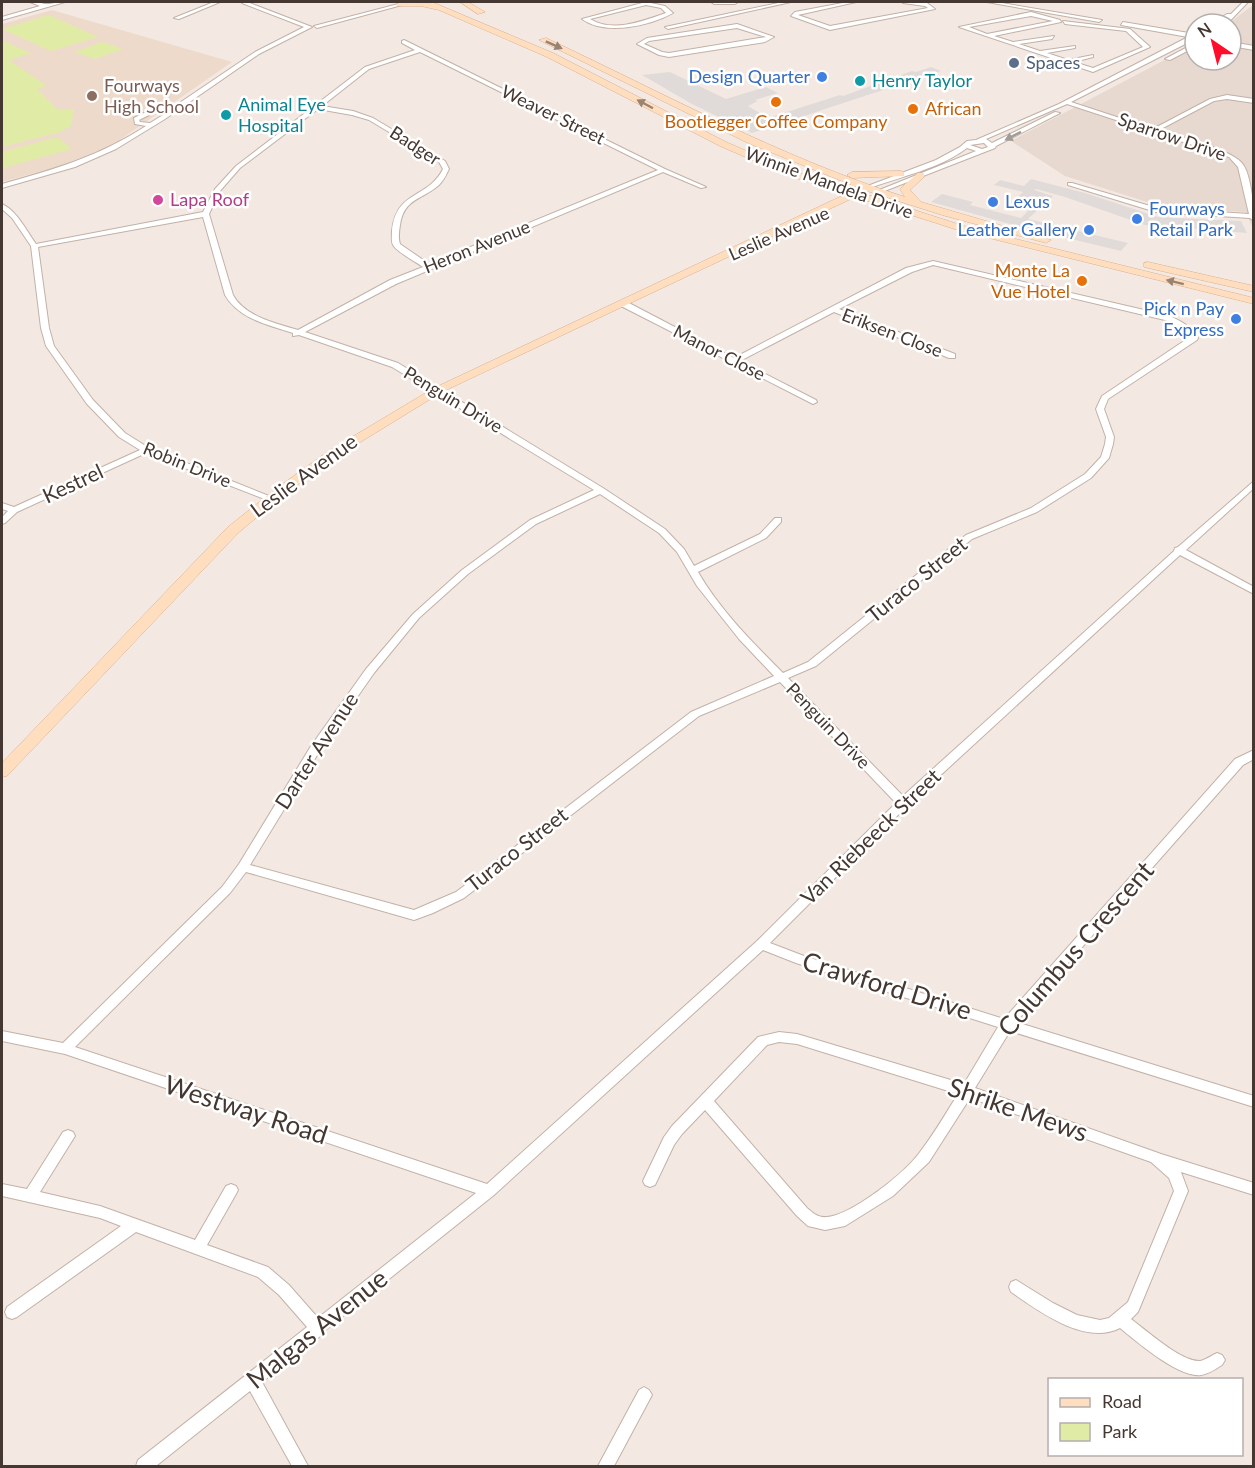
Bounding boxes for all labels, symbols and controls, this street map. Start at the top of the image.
north arrow [1183,12,1243,72]
text: N [1194,18,1215,41]
one-way arrow [545,40,563,50]
place label: Spaces [1026,51,1081,73]
marker: Spaces [1007,56,1021,70]
place label: Design Quarter [689,65,810,87]
place label: Henry Taylor [872,69,973,91]
marker: Design Quarter [815,70,829,84]
place label: Fourways High School [104,74,199,117]
marker: Henry Taylor [853,74,867,88]
street label: Weaver Street [498,80,609,149]
marker: Fourways High School [85,89,99,103]
place label: Animal Eye Hospital [238,93,326,136]
marker: Bootlegger Coffee Company [769,95,783,109]
place label: African [925,97,982,119]
one-way arrow [637,99,654,109]
marker: African [906,102,920,116]
street label: Sparrow Drive [1115,107,1229,165]
marker: Animal Eye Hospital [219,108,233,122]
place label: Bootlegger Coffee Company [665,110,888,132]
street label: Badger [386,121,445,170]
one-way arrow [1004,130,1022,140]
street label: Winnie Mandela Drive [742,141,916,223]
place label: Lapa Roof [170,188,250,210]
place label: Lexus [1005,190,1050,212]
marker: Lapa Roof [151,193,165,207]
marker: Lexus [986,195,1000,209]
place label: Fourways Retail Park [1149,197,1234,240]
street label: Leslie Avenue [725,201,832,265]
marker: Fourways Retail Park [1130,212,1144,226]
street label: Heron Avenue [420,215,533,277]
place label: Leather Gallery [957,218,1078,240]
marker: Leather Gallery [1082,223,1096,237]
place label: Monte La Vue Hotel [991,259,1070,302]
marker: Monte La Vue Hotel [1075,274,1089,288]
one-way arrow [1166,277,1184,287]
place label: Pick n Pay Express [1143,297,1225,340]
street label: Eriksen Close [839,303,946,361]
marker: Pick n Pay Express [1229,312,1243,326]
street label: Manor Close [670,320,769,385]
street label: Penguin Drive [400,361,507,437]
street label: Leslie Avenue [245,428,361,522]
street label: Robin Drive [140,436,235,492]
street label: Kestrel [38,458,107,508]
street label: Turaco Street [861,530,972,627]
street label: Penguin Drive [782,678,875,773]
street label: Darter Avenue [269,687,363,813]
street label: Van Riebeeck Street [795,762,945,909]
street label: Turaco Street [460,801,572,896]
street label: Columbus Crescent [990,854,1160,1042]
street label: Crawford Drive [799,944,976,1026]
street label: Westway Road [161,1068,332,1150]
street label: Shrike Mews [944,1070,1092,1148]
street label: Malgas Avenue [239,1262,393,1395]
legend [1048,1378,1243,1456]
text: Road [1102,1390,1142,1412]
text: Park [1102,1420,1138,1442]

